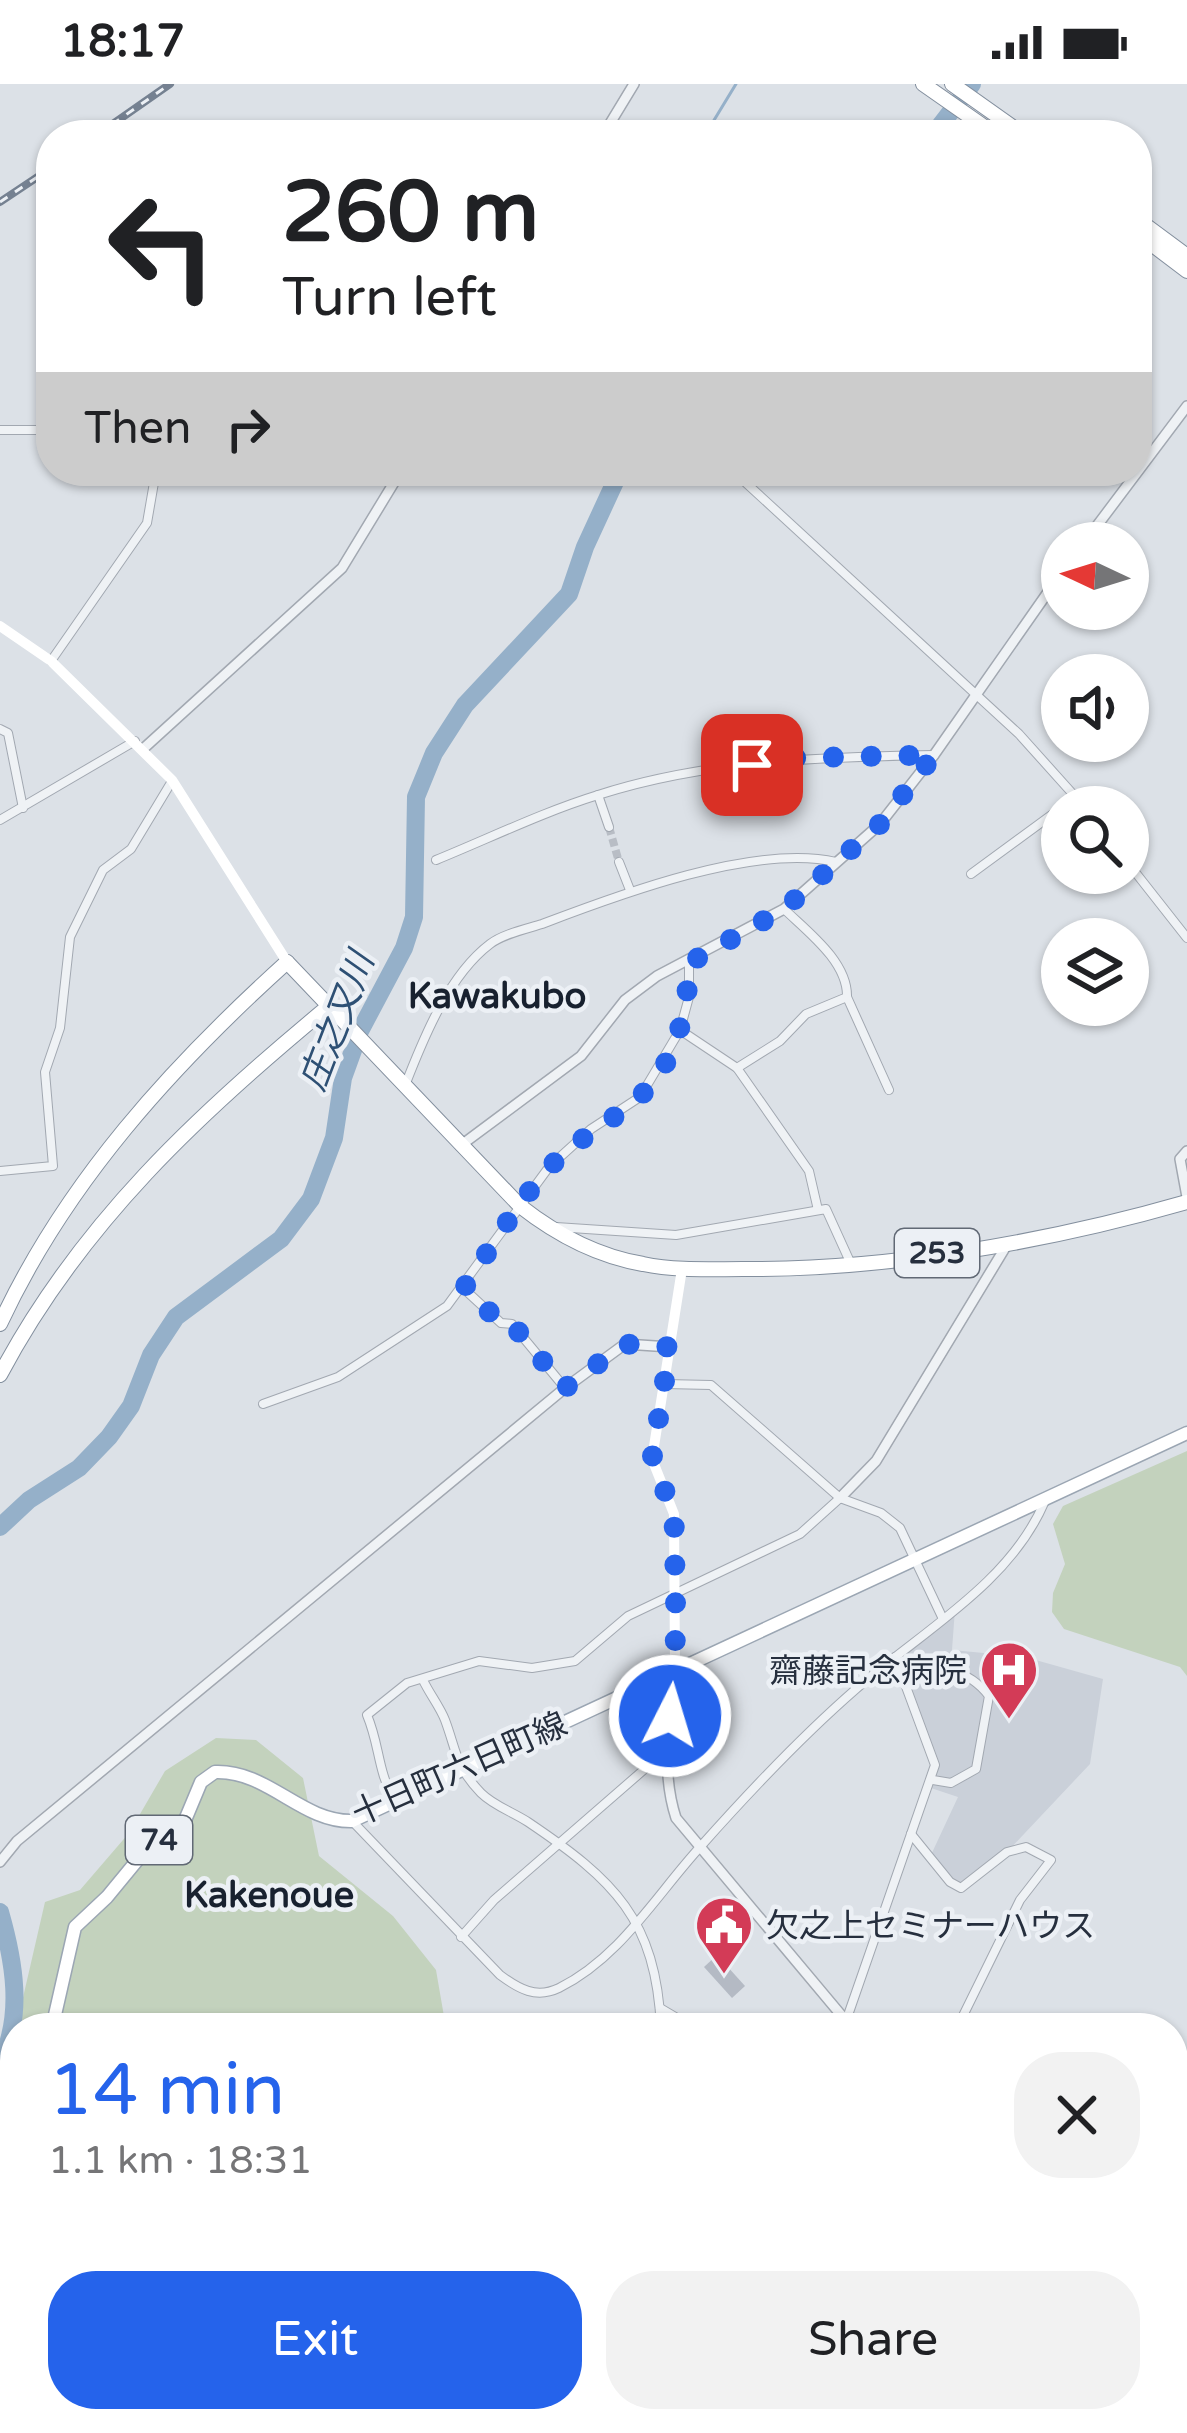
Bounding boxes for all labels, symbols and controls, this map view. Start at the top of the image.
text: 18:17 [60,15,185,69]
text: 260 m [282,163,539,264]
icon: left [84,168,240,324]
text: Turn left [282,265,497,330]
icon: right [215,396,281,462]
text: Then [84,402,191,456]
north arrow [1041,522,1149,630]
map controls [1041,522,1149,1026]
button: sound [1041,654,1149,762]
pin [701,714,803,816]
icon: arrive [719,732,785,798]
button: search [1041,786,1149,894]
button: layers [1041,918,1149,1026]
water label: 庄之又川 [292,943,385,1096]
district label: Kawakubo [408,975,586,1018]
road number: 253 [895,1229,979,1277]
hospital icon: 齋藤記念病院 [978,1639,1040,1721]
place label: 齋藤記念病院 [769,1652,967,1691]
position arrow [607,1653,733,1779]
street label: 十日町六日町線 [346,1705,573,1834]
road number: 74 [126,1816,192,1864]
district label: Kakenoue [184,1874,354,1917]
public building icon: 欠之上セミナーハウス [693,1894,755,1976]
place label: 欠之上セミナーハウス [766,1907,1095,1946]
text: 14 min [48,2048,285,2135]
button: close [1014,2052,1140,2178]
text: 1.1 km · 18:31 [48,2137,313,2184]
button: Exit [48,2271,582,2409]
button: Share [606,2271,1140,2409]

